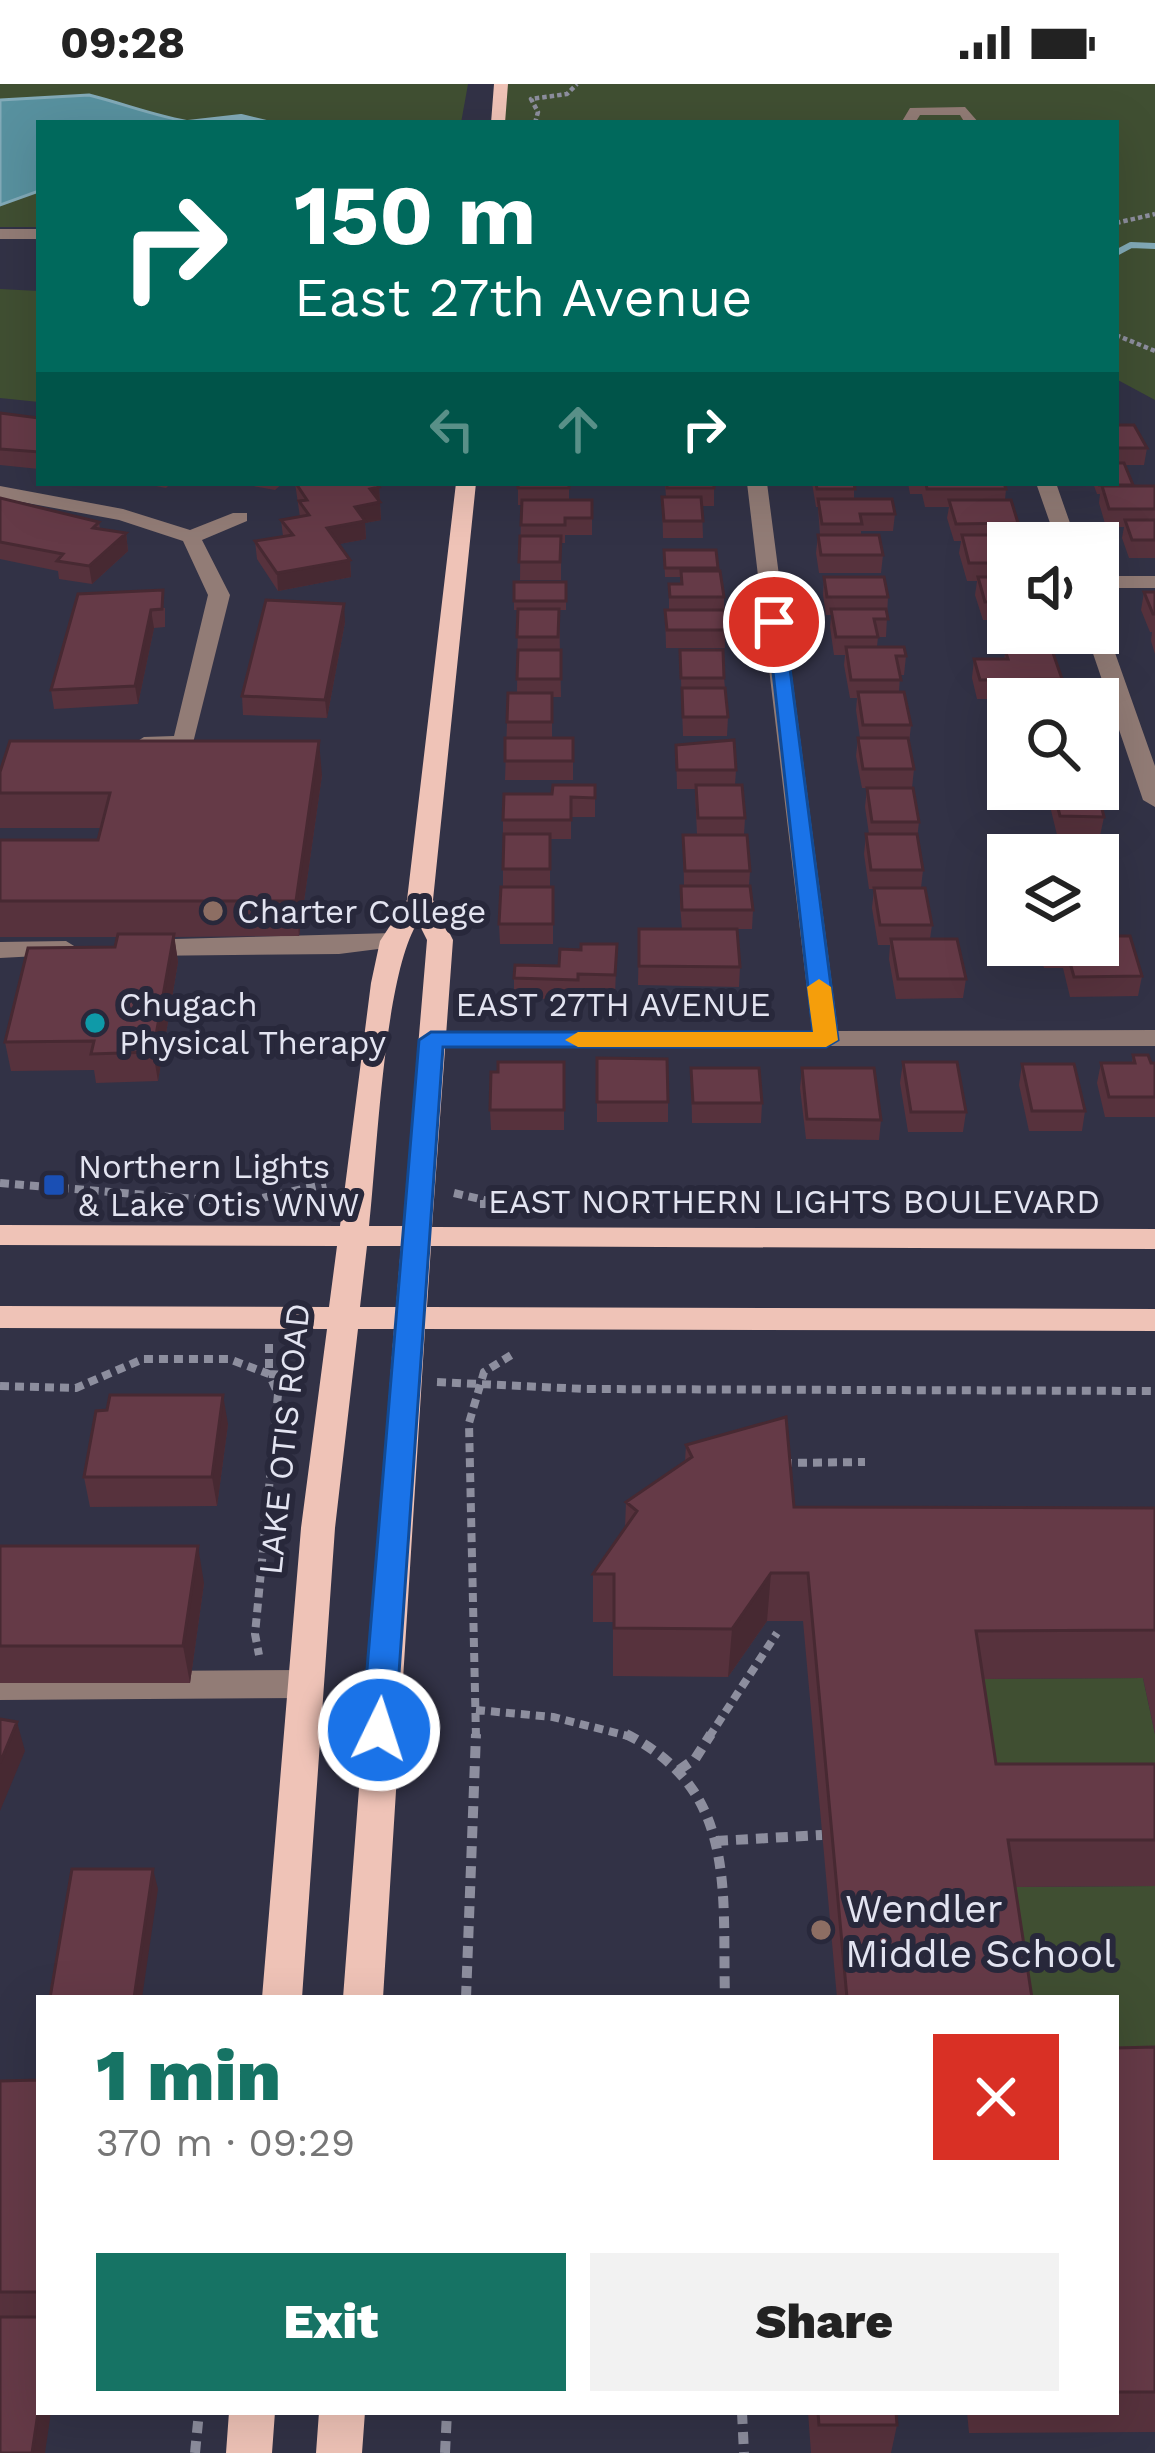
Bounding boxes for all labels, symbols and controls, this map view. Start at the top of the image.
text: 09:28 [60,16,185,69]
text: 150 m [294,166,536,264]
icon: right [96,168,252,324]
text: East 27th Avenue [294,266,753,329]
icon: left [419,396,485,462]
icon: ahead [545,396,611,462]
icon: right [671,396,737,462]
map controls [987,522,1119,966]
button: sound [987,522,1119,654]
pin [723,571,825,673]
icon: arrive [741,589,807,655]
button: search [987,678,1119,810]
button: layers [987,834,1119,966]
place label: Charter College [237,892,486,931]
marker: Charter College [200,898,226,924]
place label: Chugach Physical Therapy [119,985,386,1062]
street label: EAST 27TH AVENUE [455,985,771,1024]
marker: Chugach Physical Therapy [82,1010,108,1036]
place label: Northern Lights & Lake Otis WNW [78,1147,359,1224]
marker: Northern Lights & Lake Otis WNW [41,1172,67,1198]
street label: EAST NORTHERN LIGHTS BOULEVARD [488,1182,1100,1221]
street label: LAKE OTIS ROAD [250,1301,318,1577]
position arrow [316,1667,442,1793]
place label: Wendler Middle School [845,1886,1115,1976]
marker: Wendler Middle School [808,1917,834,1943]
text: 1 min [96,2033,281,2117]
button: close [933,2034,1059,2160]
text: 370 m · 09:29 [96,2120,355,2165]
button: Exit [96,2253,566,2391]
button: Share [590,2253,1059,2391]

